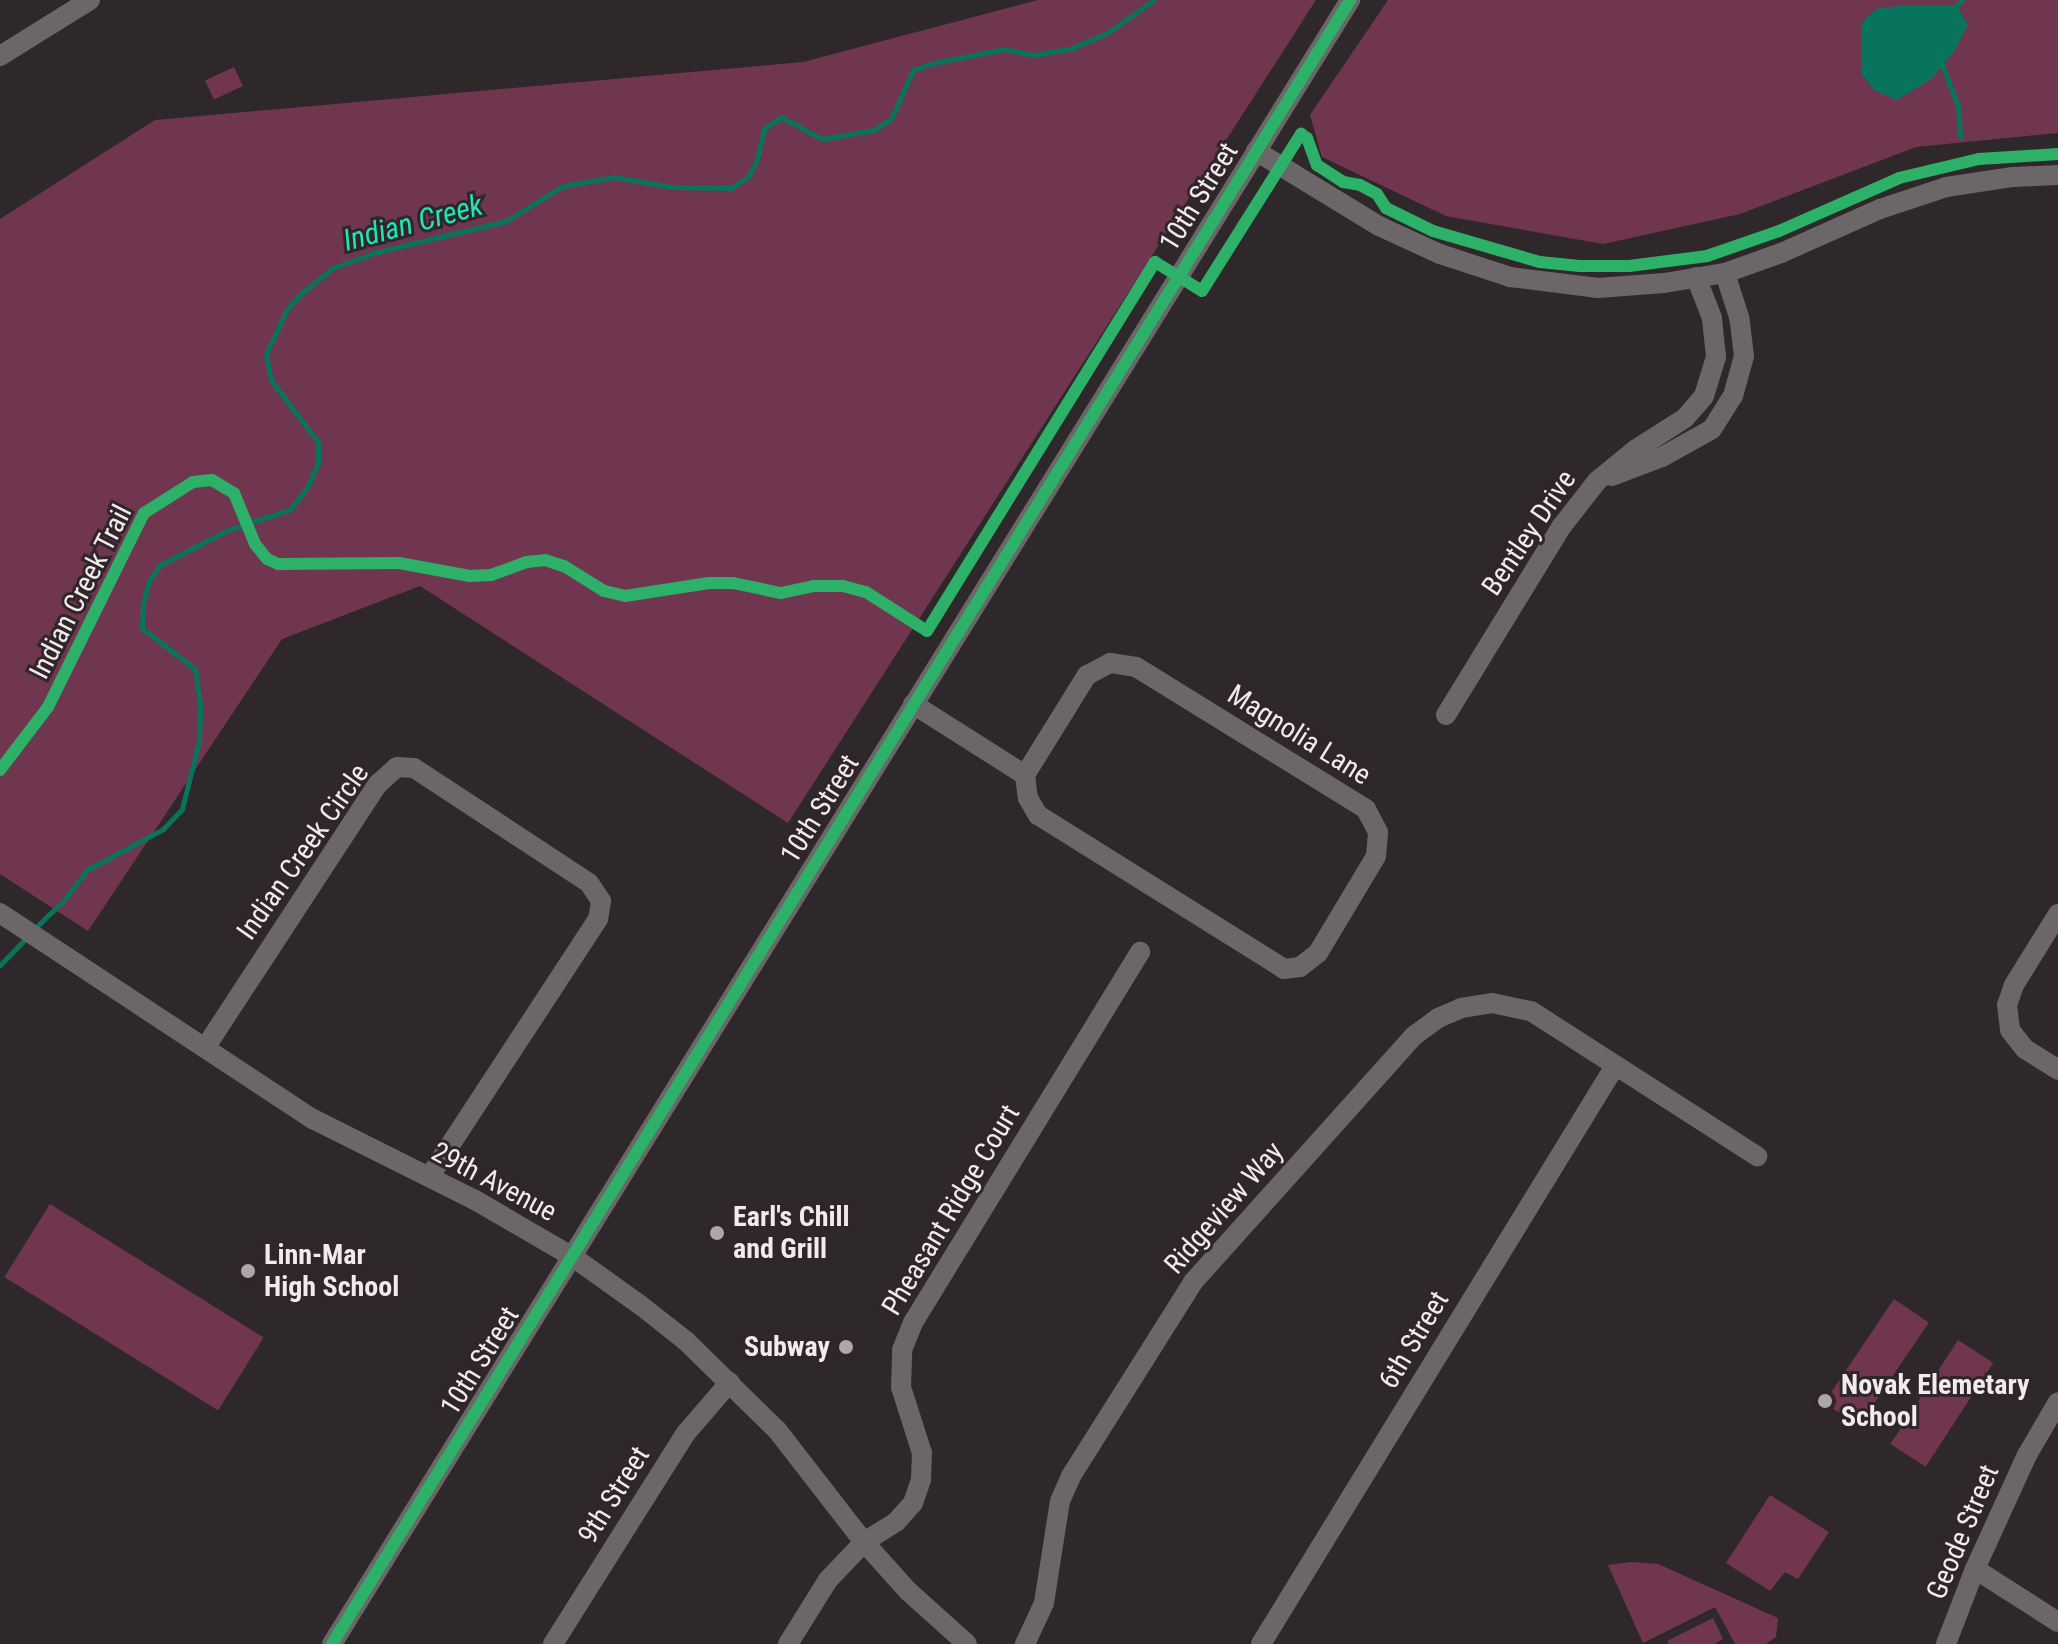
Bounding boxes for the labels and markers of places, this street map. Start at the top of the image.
place label: Earl's Chill and Grill [733,1200,850,1266]
marker: Earl's Chill and Grill [708,1224,726,1242]
place label: Linn-Mar High School [264,1238,399,1304]
marker: Linn-Mar High School [239,1262,257,1280]
place label: Subway [744,1330,830,1364]
marker: Subway [837,1338,855,1356]
place label: Novak Elemetary School [1841,1368,2029,1434]
marker: Novak Elemetary School [1816,1392,1834,1410]

